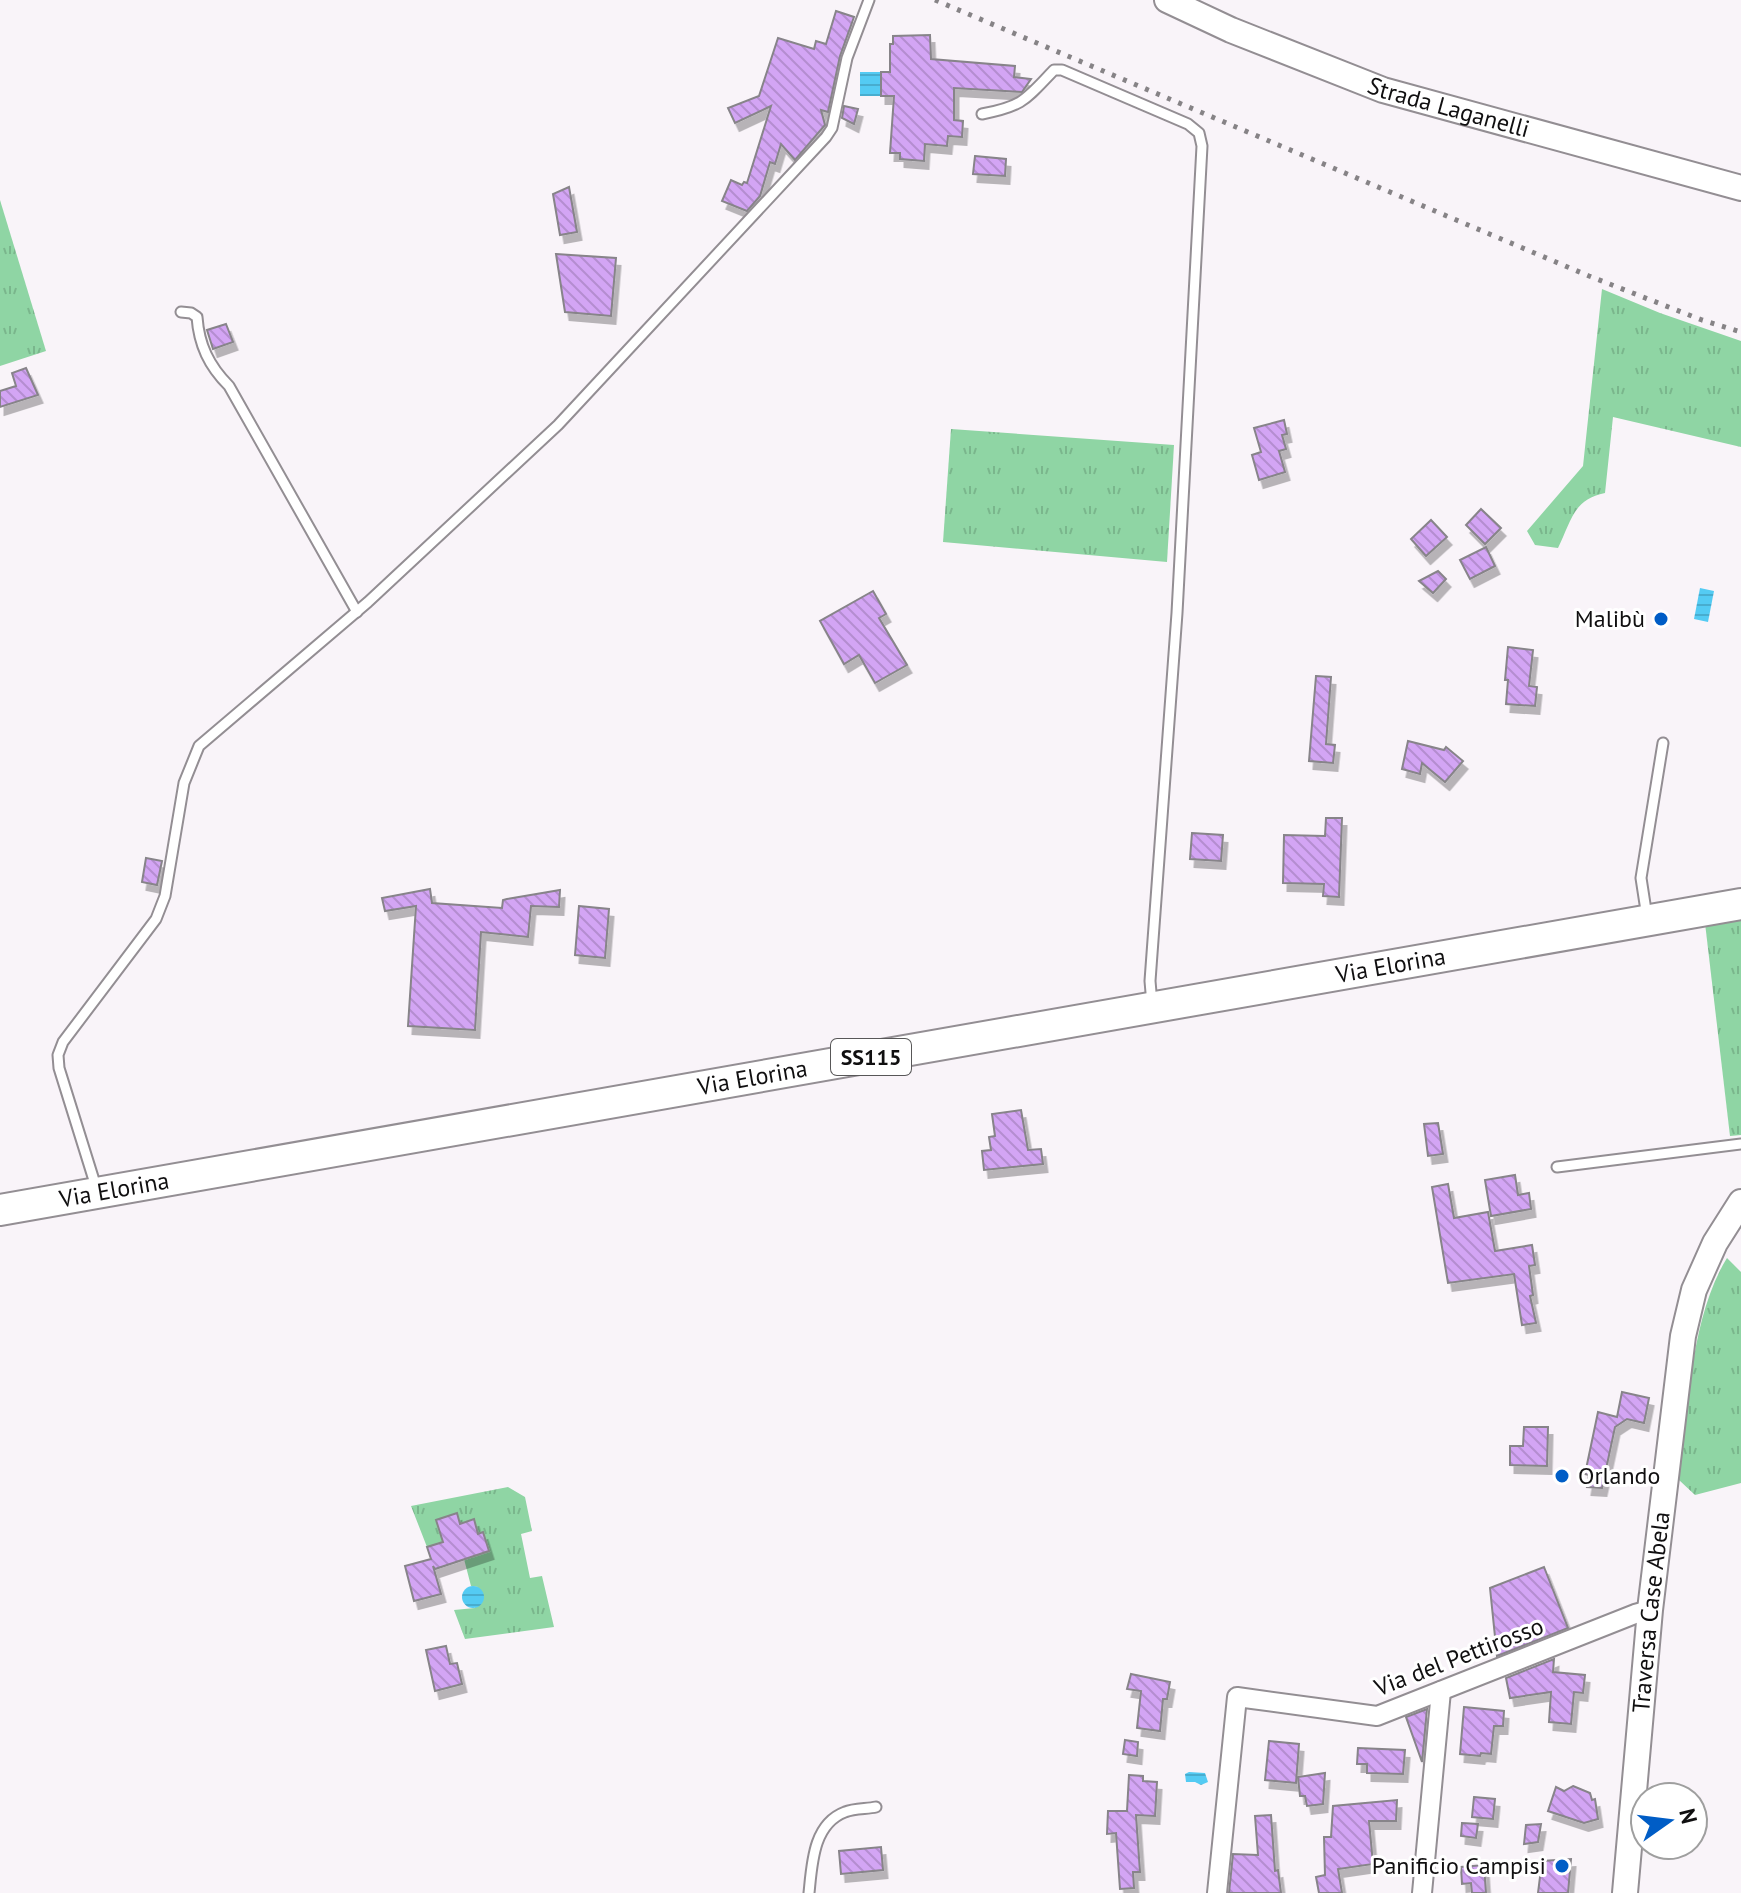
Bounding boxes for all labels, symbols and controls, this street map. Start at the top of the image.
street label: Strada Laganelli [1363,69,1533,144]
place label: Malibù [1575,603,1645,634]
marker: Malibù [1652,610,1670,628]
street label: Via Elorina [1332,940,1448,990]
road number: SS115 [831,1039,911,1075]
street label: Via Elorina [694,1052,810,1102]
street label: Via Elorina [56,1165,171,1214]
place label: Orlando [1578,1460,1660,1491]
marker: Orlando [1553,1467,1571,1485]
street label: Traversa Case Abela [1625,1510,1677,1714]
street label: Via del Pettirosso [1369,1610,1548,1703]
north arrow [1629,1781,1709,1861]
text: N [1673,1806,1704,1827]
place label: Panificio Campisi [1372,1850,1546,1881]
marker: Panificio Campisi [1553,1857,1571,1875]

